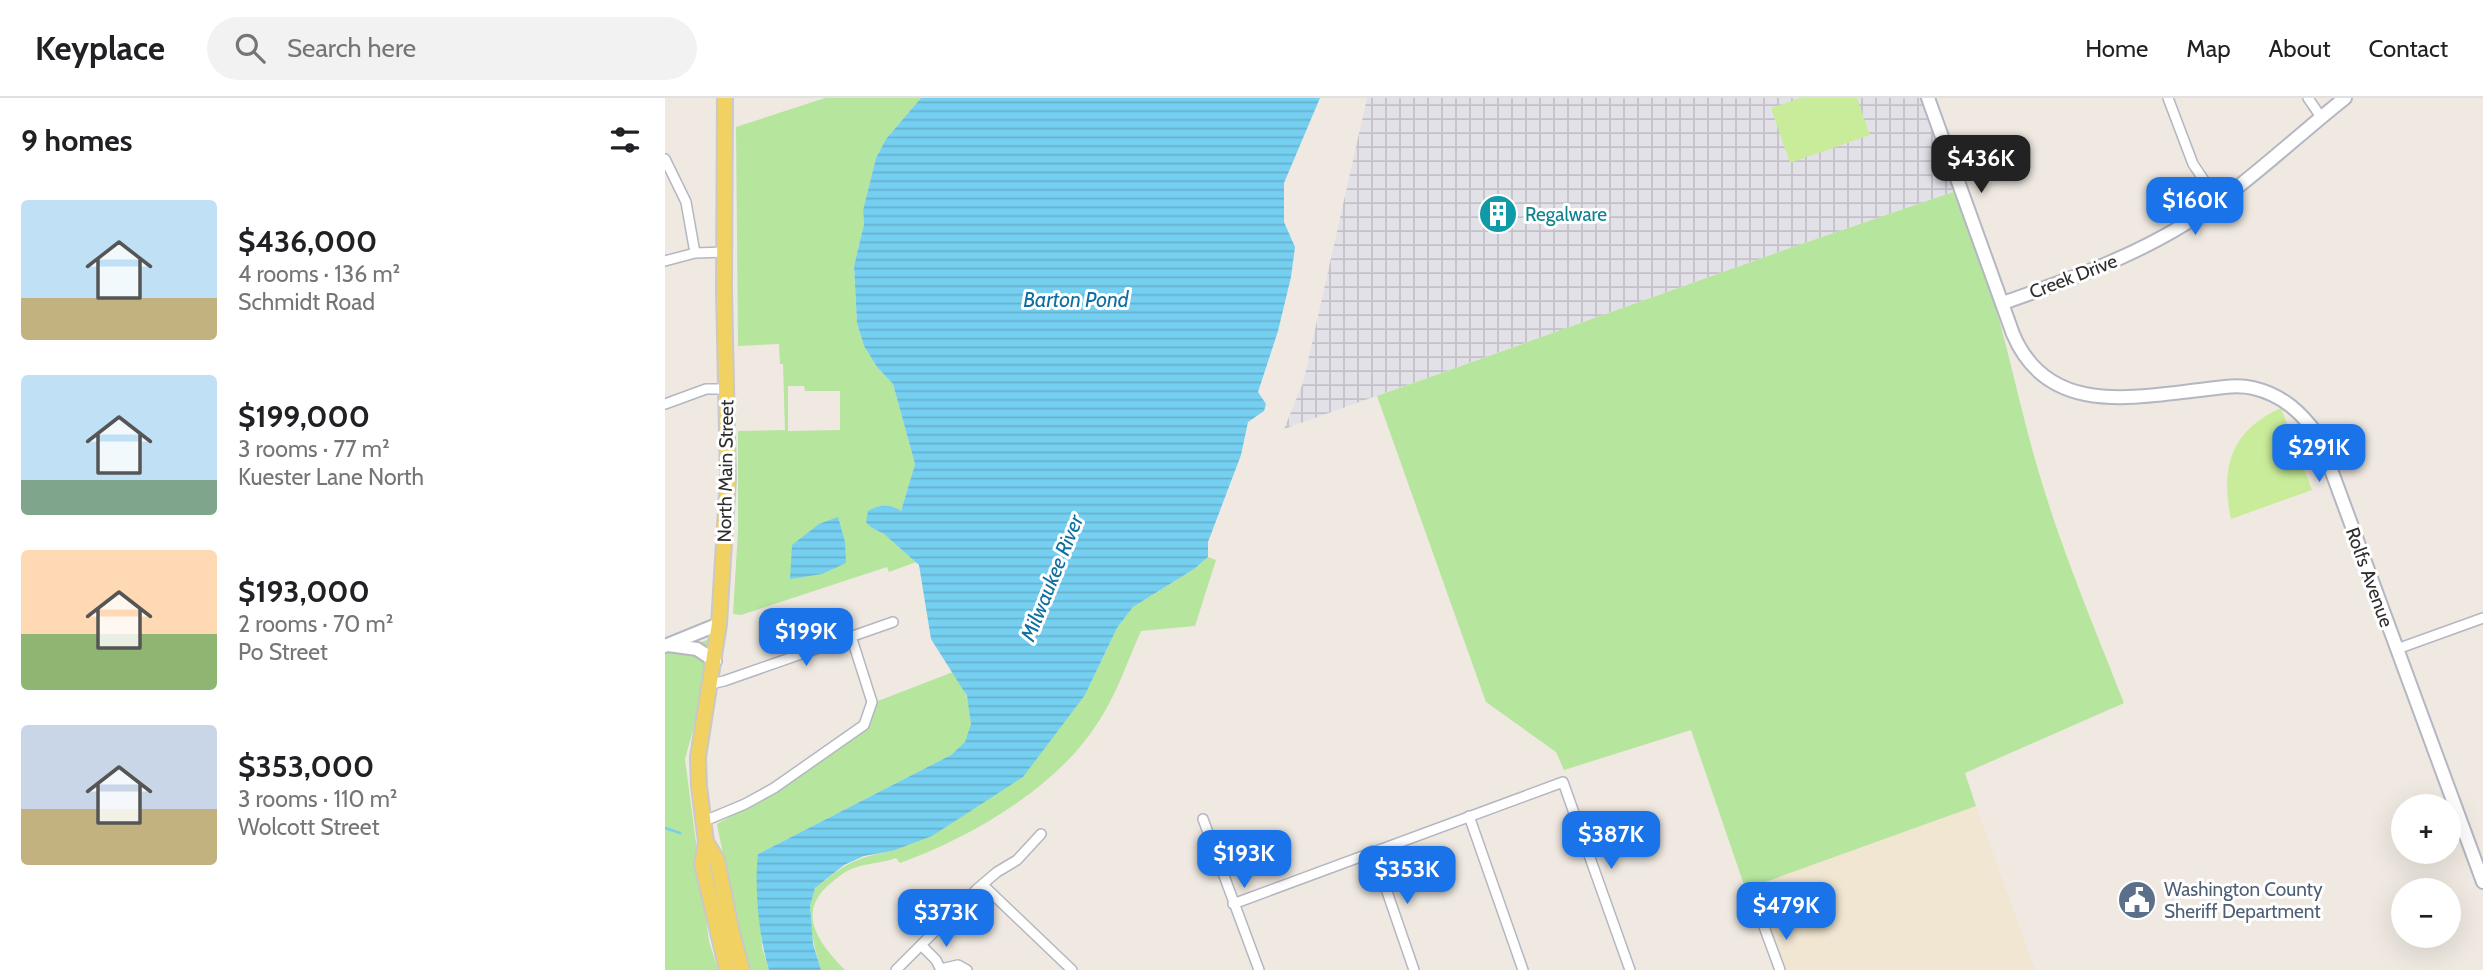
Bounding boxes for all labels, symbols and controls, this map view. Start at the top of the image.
search box [207,17,697,80]
text: Keyplace [35,28,165,68]
icon: search [231,29,269,67]
text: Search here [287,32,416,64]
text: Home [2085,34,2148,63]
text: Map [2186,34,2231,63]
text: About [2269,34,2331,63]
text: Contact [2369,34,2448,63]
icon: filters [606,121,644,159]
text: 9 homes [21,122,132,159]
pin: $436K [1932,136,2030,195]
text: $436K [1947,144,2015,172]
pin: $160K [2146,178,2244,237]
text: $160K [2162,186,2228,214]
building icon: Regalware [1477,193,1519,235]
place label: Regalware [1525,203,1607,226]
text: $436,000 [238,223,377,260]
icon: home [77,228,161,312]
street label: Creek Drive [2026,249,2121,304]
text: 4 rooms · 136 m² [238,260,400,288]
water label: Barton Pond [1023,287,1130,312]
text: Schmidt Road [238,288,375,316]
text: $199,000 [238,398,370,435]
street label: North Main Street [713,399,738,543]
icon: home [77,403,161,487]
pin: $291K [2270,424,2368,484]
text: $291K [2288,433,2350,461]
text: 3 rooms · 77 m² [238,435,390,463]
text: Kuester Lane North [238,463,424,491]
water label: Milwaukee River [1015,510,1089,645]
street label: Rolfs Avenue [2341,524,2398,631]
text: $193,000 [238,573,370,610]
icon: home [77,578,161,662]
pin: $199K [757,608,855,668]
text: 2 rooms · 70 m² [238,610,393,638]
text: $199K [775,617,837,645]
text: Po Street [238,638,328,666]
text: $353,000 [238,748,374,785]
icon: home [77,753,161,837]
text: 3 rooms · 110 m² [238,785,397,813]
map controls [2391,794,2461,948]
button: + [2391,794,2461,864]
pin: $387K [1562,812,1660,871]
text: Wolcott Street [238,813,379,841]
text: $387K [1578,820,1644,848]
pin: $193K [1195,830,1293,890]
text: $193K [1213,839,1275,867]
pin: $353K [1358,846,1456,906]
text: $353K [1375,855,1439,883]
place label: Washington County Sheriff Department [2164,878,2323,923]
button: − [2391,878,2461,948]
public building icon: Washington County Sheriff Department [2116,879,2158,921]
pin: $479K [1737,882,1835,942]
pin: $373K [897,890,995,949]
text: $479K [1753,891,1819,919]
text: $373K [914,898,978,926]

